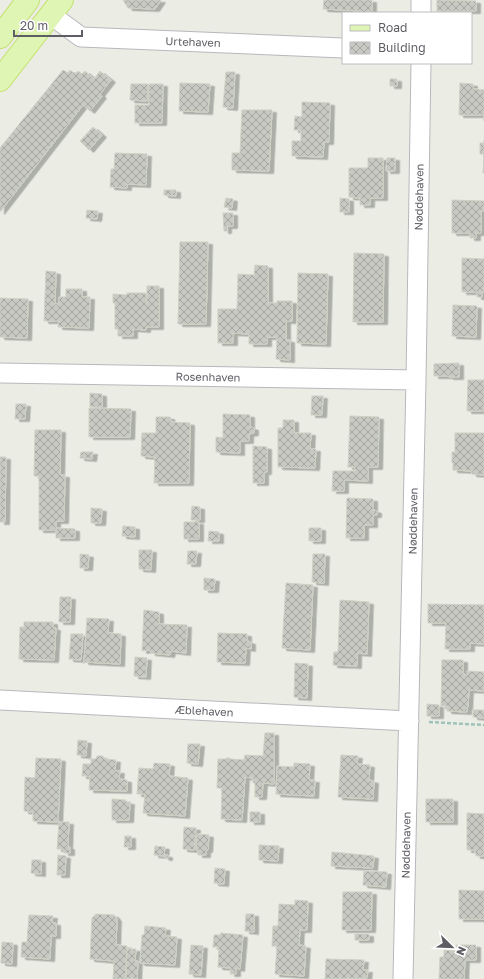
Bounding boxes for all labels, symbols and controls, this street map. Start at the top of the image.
scale bar [14,12,82,38]
legend [342,12,472,64]
text: 20 m [20,18,48,33]
text: Road [378,20,407,35]
street label: Urtehaven [165,34,221,49]
text: Building [378,40,426,55]
street label: Nøddehaven [411,164,426,230]
street label: Rosenhaven [176,369,241,384]
street label: Nøddehaven [405,488,420,554]
street label: Æblehaven [174,702,234,719]
street label: Nøddehaven [398,812,413,878]
north arrow [432,927,472,967]
text: N [454,945,469,957]

